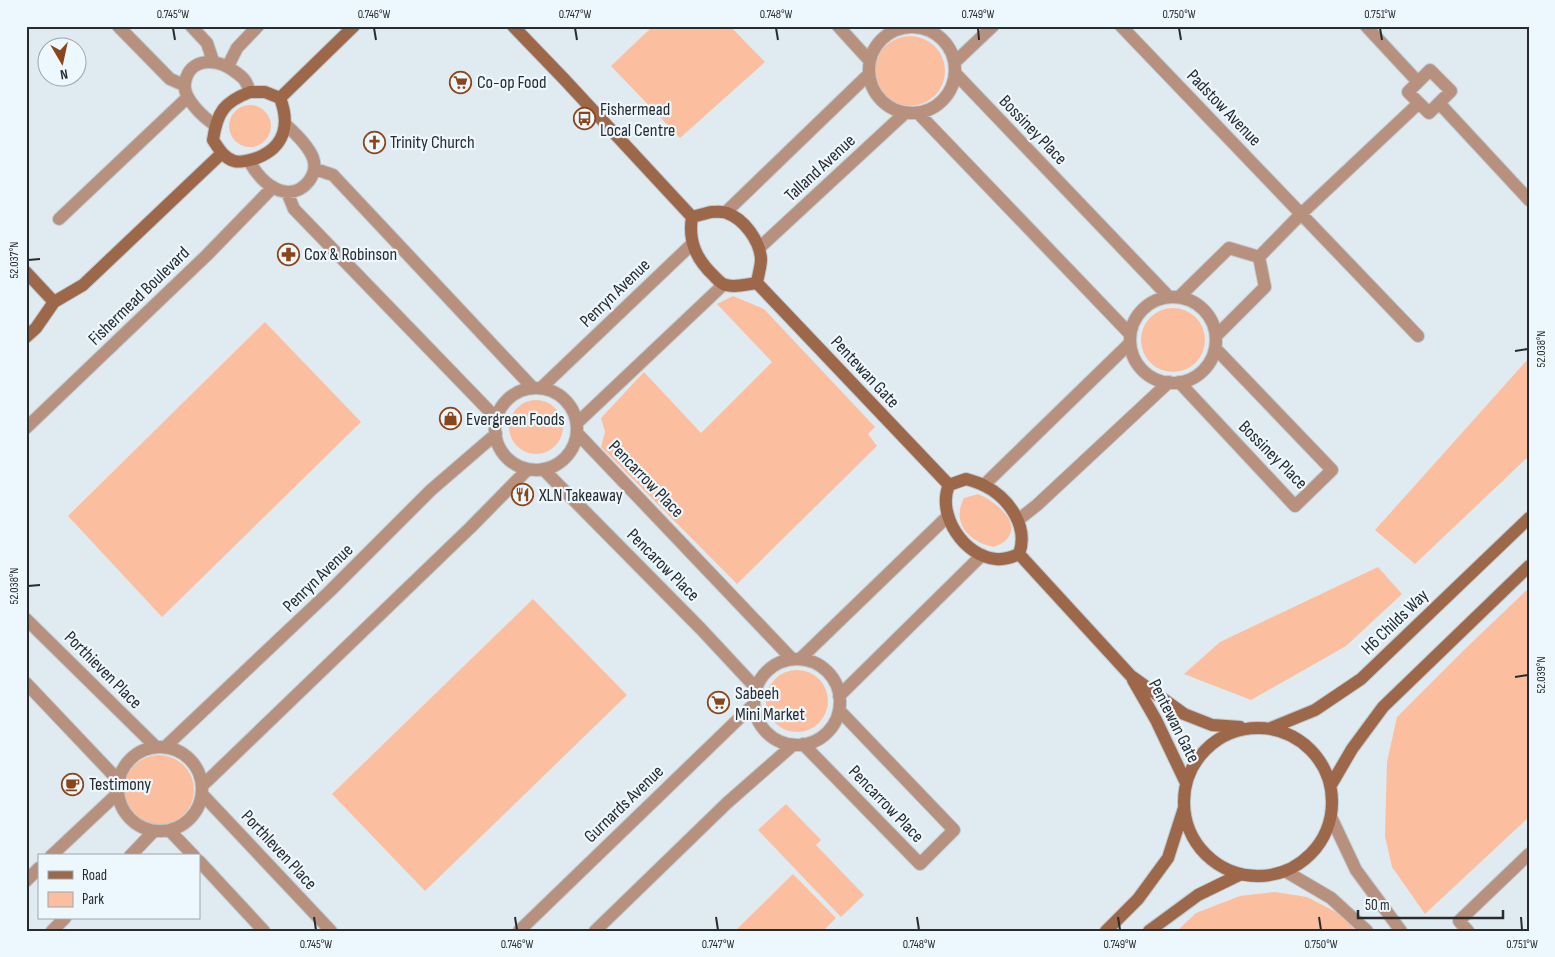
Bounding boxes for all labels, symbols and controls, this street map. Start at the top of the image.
text: 0.745°W [157,7,189,22]
text: 0.746°W [358,7,391,22]
text: 0.747°W [559,7,591,22]
text: 0.748°W [760,7,792,22]
text: 0.749°W [962,7,995,22]
text: 0.750°W [1162,7,1196,22]
text: 0.751°W [1364,7,1396,22]
north arrow [38,38,88,88]
text: N [59,65,69,83]
street label: Padstow Avenue [1182,65,1266,151]
supermarket icon: Co-op Food [449,70,473,94]
place label: Co-op Food [477,72,546,93]
street label: Bossiney Place [995,91,1071,169]
place label: Fishermead Local Centre [600,99,675,141]
bus stop icon: Fishermead Local Centre [572,107,596,131]
church icon: Trinity Church [362,130,386,154]
street label: Talland Avenue [780,130,860,206]
place label: Trinity Church [390,132,475,153]
text: 52.037°N [7,242,22,278]
street label: Fishermead Boulevard [84,242,194,350]
pharmacy icon: Cox & Robinson [276,242,300,266]
place label: Cox & Robinson [304,244,397,265]
street label: Penryn Avenue [576,254,654,332]
text: 52.038°N [1534,331,1549,367]
street label: Pentewan Gate [826,332,904,412]
shop icon: Evergreen Foods [438,407,462,431]
place label: Evergreen Foods [466,409,565,430]
street label: Bossiney Place [1234,416,1312,494]
street label: Pencarrow Place [604,436,688,522]
restaurant icon: XLN Takeaway [511,483,535,507]
place label: XLN Takeaway [538,485,623,506]
street label: Pencarow Place [622,524,704,606]
street label: Penryn Avenue [279,539,357,617]
text: 52.038°N [7,568,22,604]
street label: H6 Childs Way [1357,585,1433,659]
street label: Porthieven Place [60,627,146,713]
text: 52.039°N [1534,656,1549,694]
street label: Pentewan Gate [1144,676,1204,766]
place label: Sabeeh Mini Market [735,683,806,725]
supermarket icon: Sabeeh Mini Market [707,691,731,715]
street label: Gurnards Avenue [580,761,668,847]
street label: Pencarrow Place [844,761,928,847]
cafe icon: Testimony [61,772,85,796]
place label: Testimony [89,774,151,795]
street label: Porthleven Place [237,806,321,894]
legend [38,854,200,920]
text: Road [82,866,107,885]
scale bar [1358,887,1502,919]
text: Park [82,890,104,909]
text: 50 m [1365,896,1390,915]
text: 0.745°W [300,937,332,952]
text: 0.746°W [501,937,534,952]
text: 0.747°W [702,937,734,952]
text: 0.748°W [903,937,935,952]
text: 0.749°W [1104,937,1137,952]
text: 0.750°W [1304,937,1338,952]
text: 0.751°W [1506,937,1538,952]

